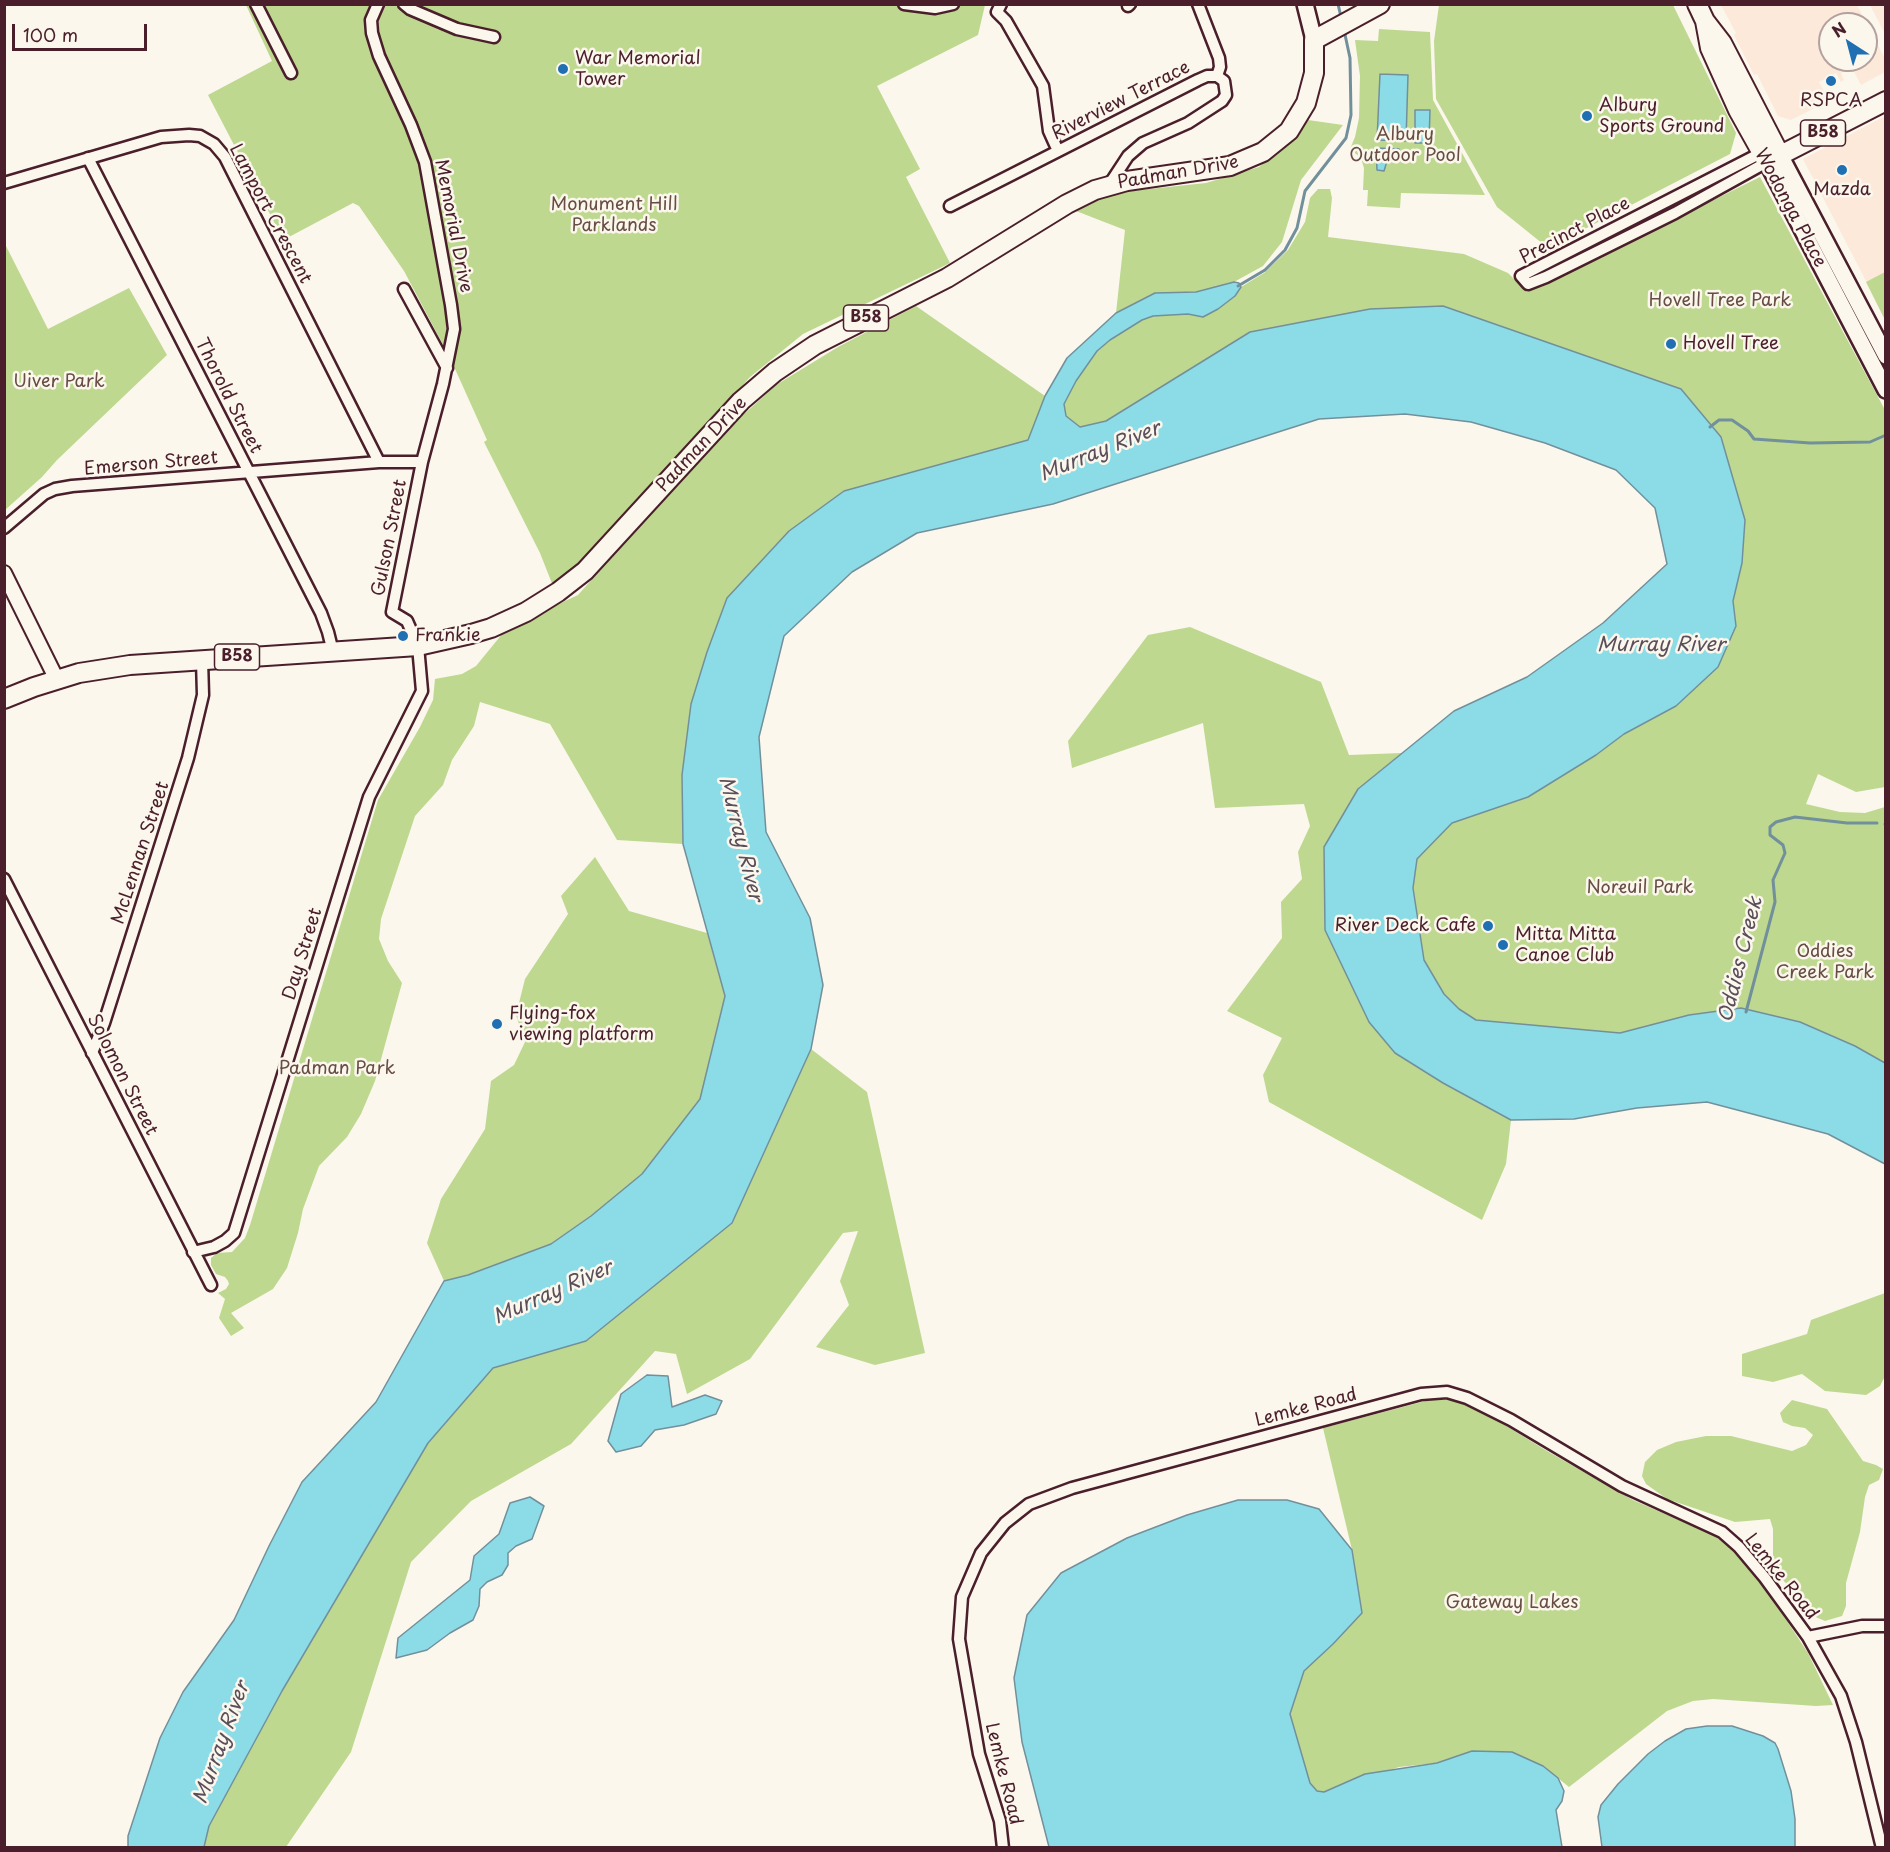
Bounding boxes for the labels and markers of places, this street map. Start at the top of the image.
place label: War Memorial Tower [575,48,701,90]
marker: War Memorial Tower [556,62,570,76]
marker: RSPCA [1824,74,1838,88]
place label: RSPCA [1800,90,1862,112]
place label: Albury Sports Ground [1599,95,1724,138]
marker: Albury Sports Ground [1580,109,1594,123]
marker: Mazda [1835,163,1849,177]
place label: Mazda [1813,179,1871,201]
place label: Hovell Tree [1683,333,1779,355]
marker: Hovell Tree [1664,337,1678,351]
place label: Frankie [415,625,480,647]
marker: Frankie [396,629,410,643]
place label: River Deck Cafe [1335,915,1476,937]
marker: River Deck Cafe [1481,919,1495,933]
place label: Mitta Mitta Canoe Club [1515,924,1616,966]
marker: Mitta Mitta Canoe Club [1496,938,1510,952]
place label: Flying-fox viewing platform [509,1003,654,1046]
marker: Flying-fox viewing platform [490,1017,504,1031]

